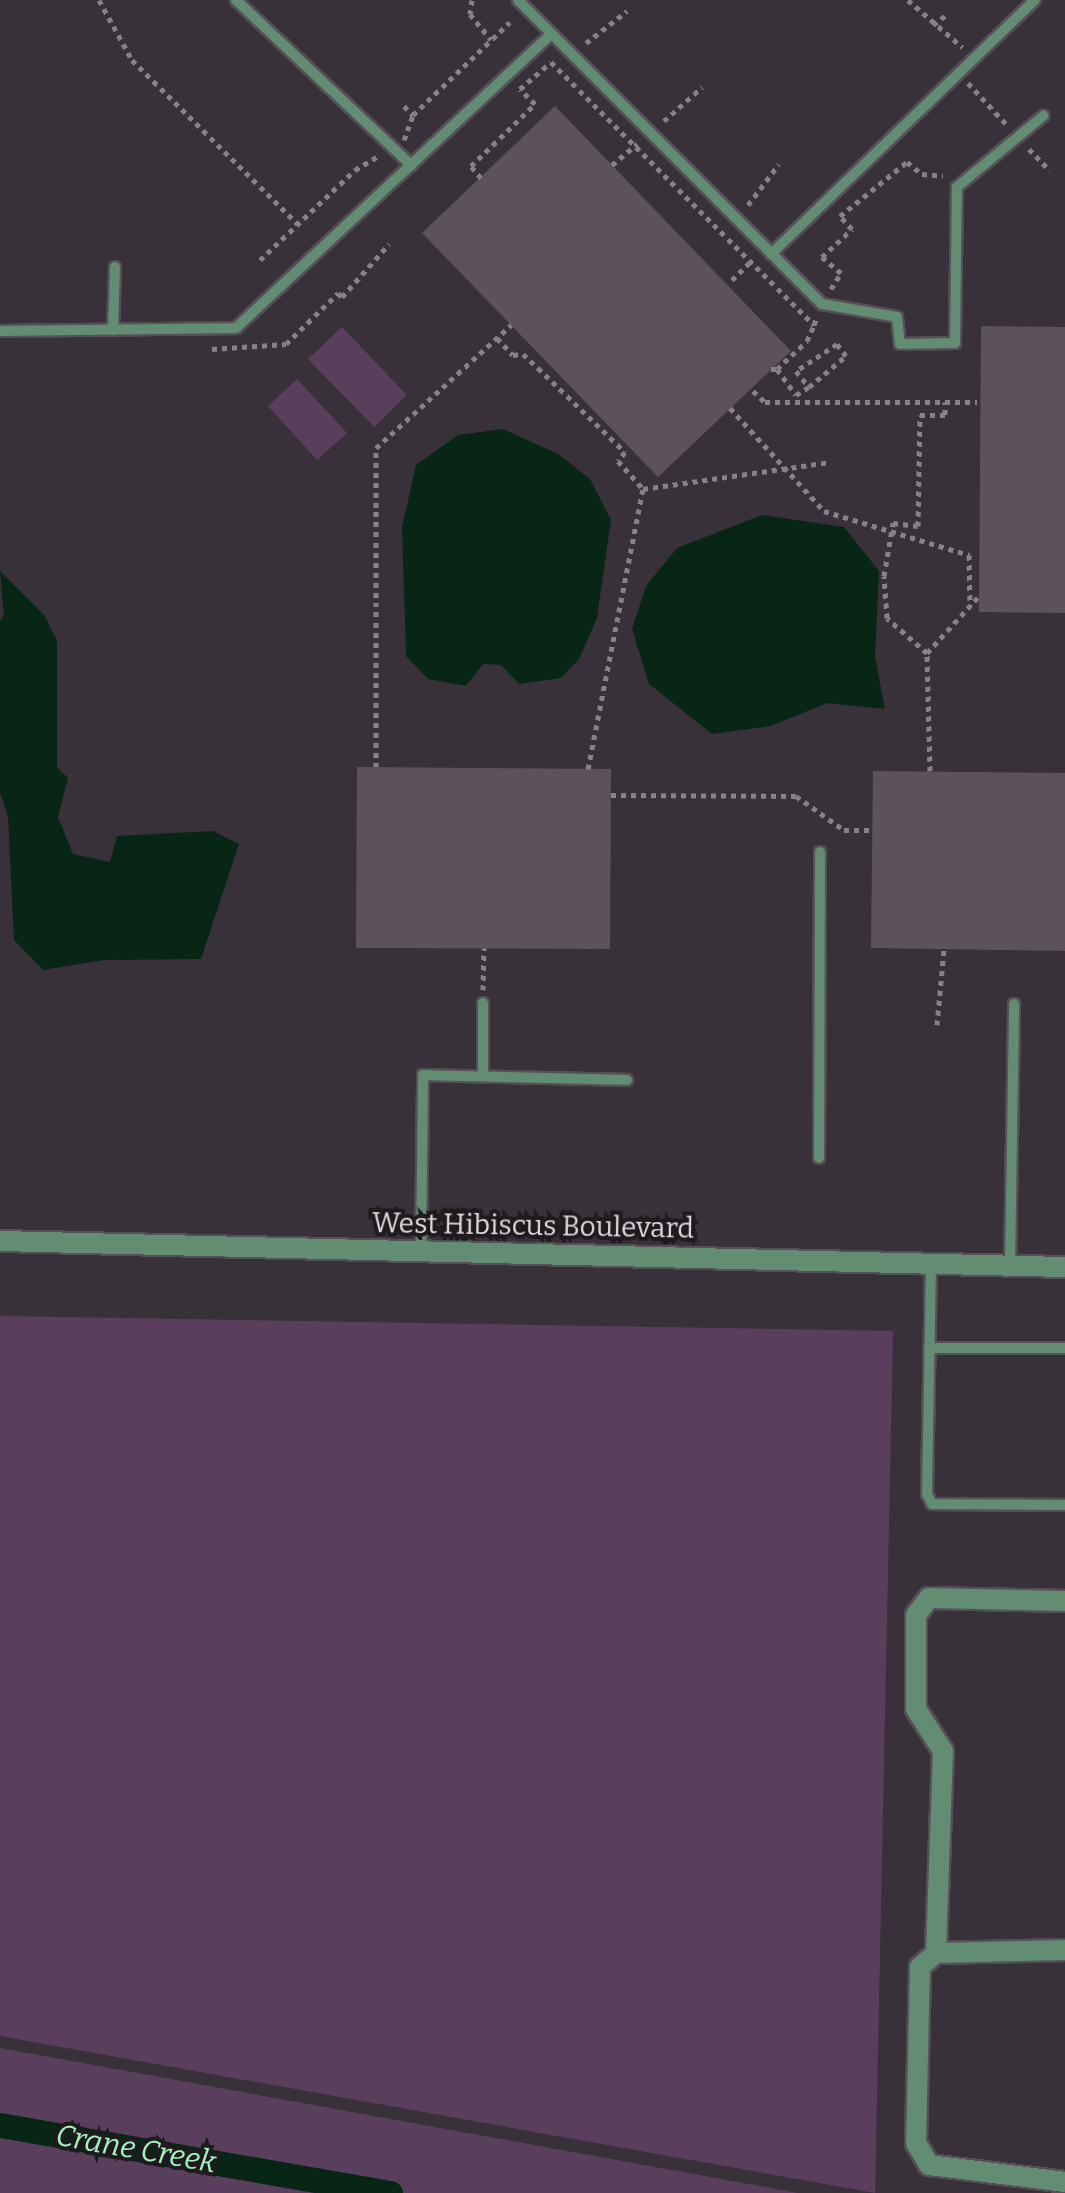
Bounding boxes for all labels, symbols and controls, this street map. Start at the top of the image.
street label: West Hibiscus Boulevard [372,1206,694,1246]
water label: Crane Creek [53,2117,219,2181]

